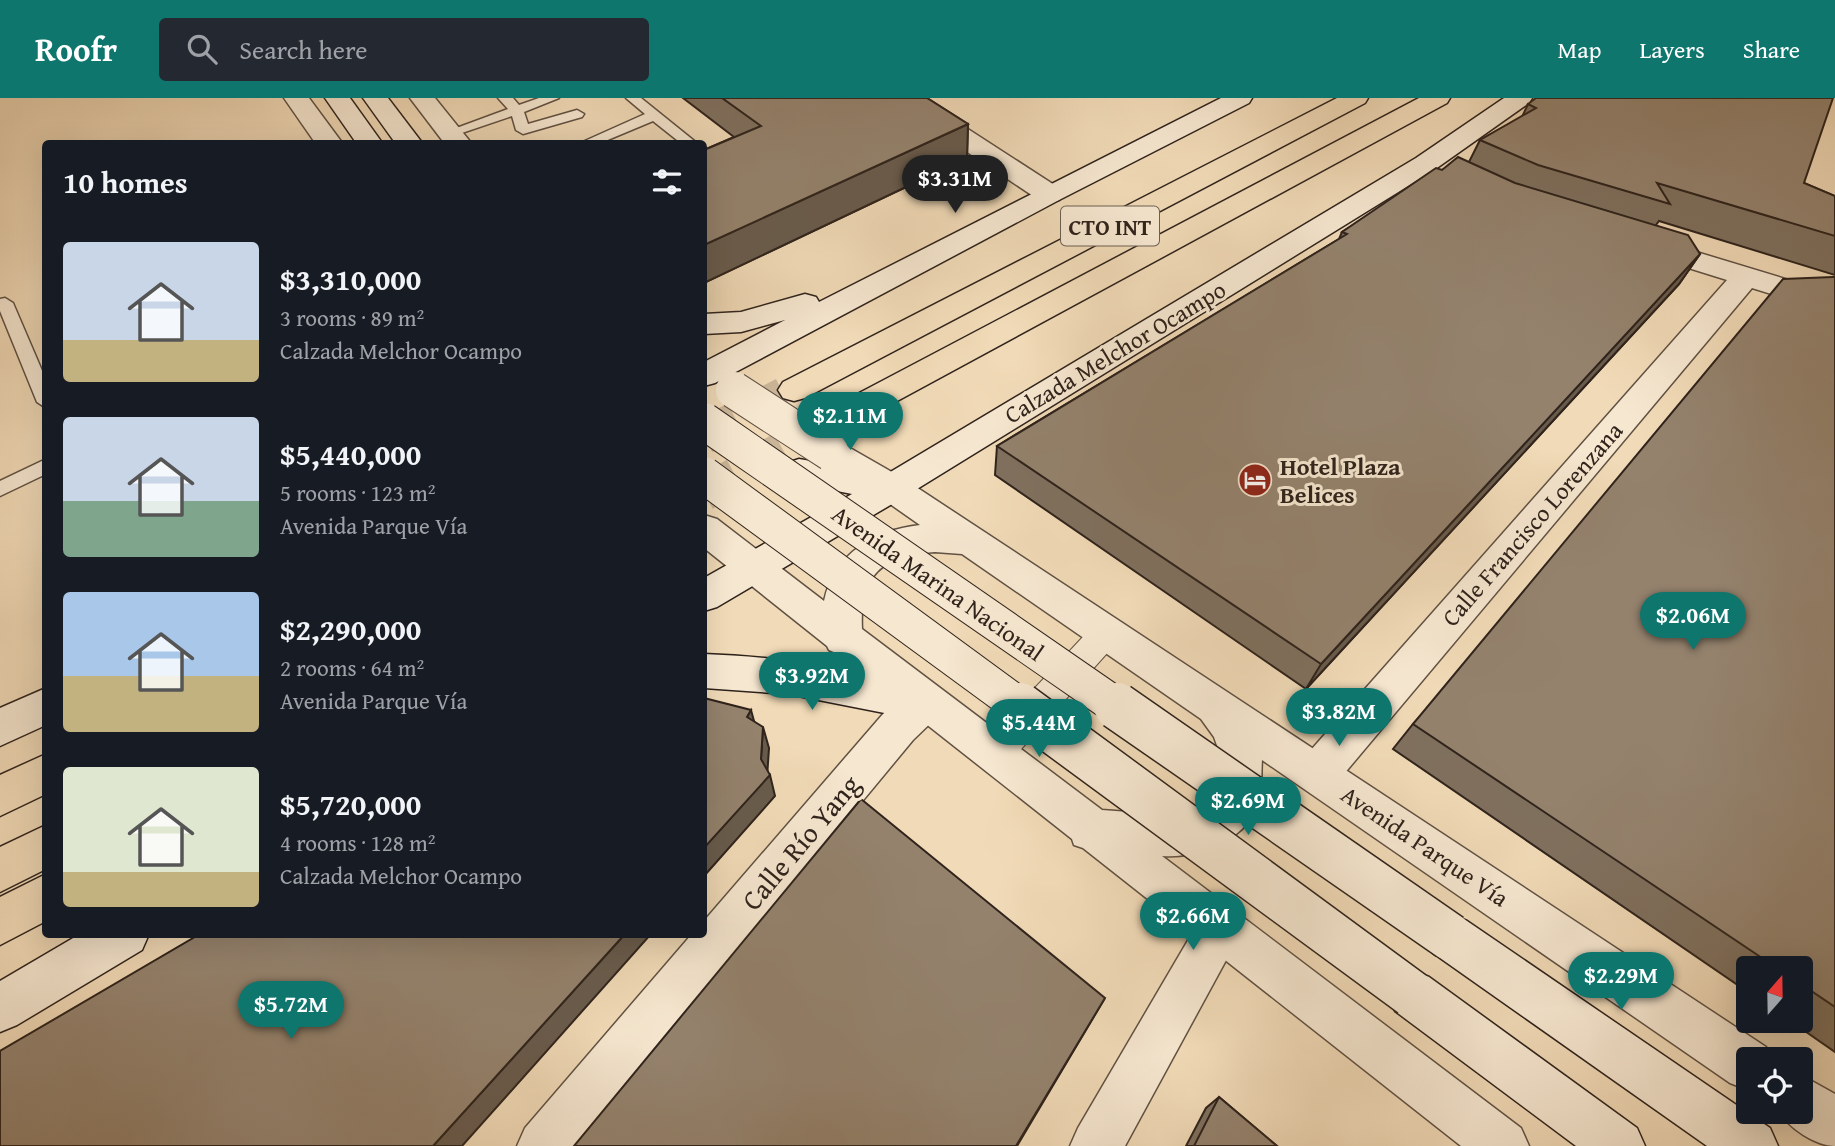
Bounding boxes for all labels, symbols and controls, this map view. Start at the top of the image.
search box [159,18,649,81]
text: Roofr [35,25,117,73]
icon: search [183,30,221,68]
text: Search here [239,30,368,69]
text: Map [1558,32,1601,67]
text: Layers [1639,32,1705,67]
text: Share [1743,32,1800,67]
pin: $3.31M [898,156,1012,215]
text: 10 homes [63,160,188,204]
text: $3.31M [918,161,992,194]
icon: filters [648,163,686,201]
road number: CTO INT [1061,206,1159,246]
text: $3,310,000 [280,257,421,301]
icon: home [119,270,203,354]
street label: Calzada Melchor Ocampo [998,272,1232,432]
text: 3 rooms · 89 m² [280,301,424,334]
text: Calzada Melchor Ocampo [280,334,522,367]
pin: $2.11M [793,392,907,452]
text: $2.11M [813,398,887,431]
street label: Calle Francisco Lorenzana [1433,414,1631,634]
text: $5,440,000 [280,432,421,476]
icon: home [119,445,203,529]
place label: Hotel Plaza Belices [1280,449,1401,512]
hotel icon: Hotel Plaza Belices [1236,461,1274,499]
text: 5 rooms · 123 m² [280,476,435,509]
street label: Avenida Marina Nacional [825,496,1051,670]
text: Avenida Parque Vía [280,509,467,542]
pin: $2.06M [1636,592,1750,652]
text: $2.06M [1656,598,1730,631]
text: $2,290,000 [280,607,421,651]
icon: home [119,620,203,704]
text: 2 rooms · 64 m² [280,651,424,684]
pin: $3.92M [755,652,869,712]
text: $3.92M [775,658,849,691]
text: Avenida Parque Vía [280,684,467,717]
pin: $3.82M [1282,688,1396,748]
text: $3.82M [1302,694,1376,727]
pin: $5.44M [982,700,1096,759]
text: $5.44M [1002,705,1076,738]
street label: Calle Río Yang [731,765,869,919]
street label: Avenida Parque Vía [1334,777,1516,916]
pin: $2.69M [1191,778,1305,837]
text: $5,720,000 [280,782,421,826]
text: $2.69M [1211,783,1285,816]
icon: home [119,795,203,879]
text: 4 rooms · 128 m² [280,826,435,859]
text: Calzada Melchor Ocampo [280,859,522,892]
pin: $2.66M [1136,892,1250,952]
text: $2.66M [1156,898,1230,931]
pin: $2.29M [1564,953,1678,1012]
north arrow [1736,956,1813,1032]
map controls [1736,956,1813,1124]
text: $2.29M [1584,958,1658,991]
pin: $5.72M [234,982,348,1041]
text: $5.72M [254,987,328,1020]
button: locate [1736,1047,1813,1124]

